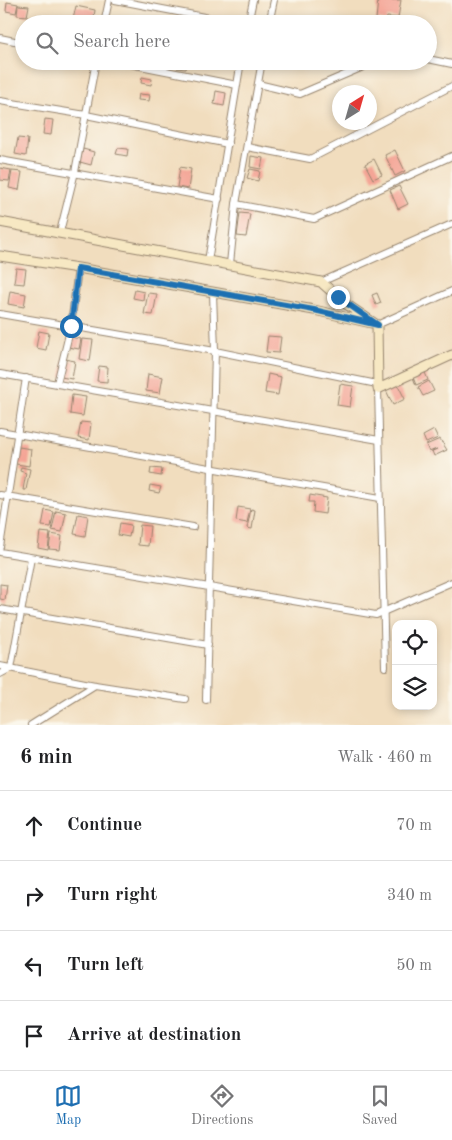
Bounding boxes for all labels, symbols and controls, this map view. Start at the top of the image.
search box [15,15,437,70]
icon: search [33,29,61,57]
text: Search here [73,33,170,52]
north arrow [332,85,377,130]
route end [327,286,350,309]
route start [60,315,83,338]
map controls [392,620,437,710]
button: locate [392,620,437,665]
button: layers [392,665,437,710]
text: 6 min [20,747,73,768]
text: Walk · 460 m [337,750,432,766]
icon: ahead [20,812,48,840]
text: Continue [67,816,142,835]
text: 70 m [396,818,432,834]
icon: right [20,882,48,910]
text: Turn right [67,886,157,905]
text: 340 m [387,888,432,904]
icon: left [20,952,48,980]
text: Turn left [67,956,144,975]
text: 50 m [396,958,432,974]
icon: arrive [20,1022,48,1050]
text: Arrive at destination [67,1026,241,1045]
tab: Map [54,1082,82,1129]
tab: Directions [191,1082,253,1129]
tab: Saved [362,1082,398,1129]

